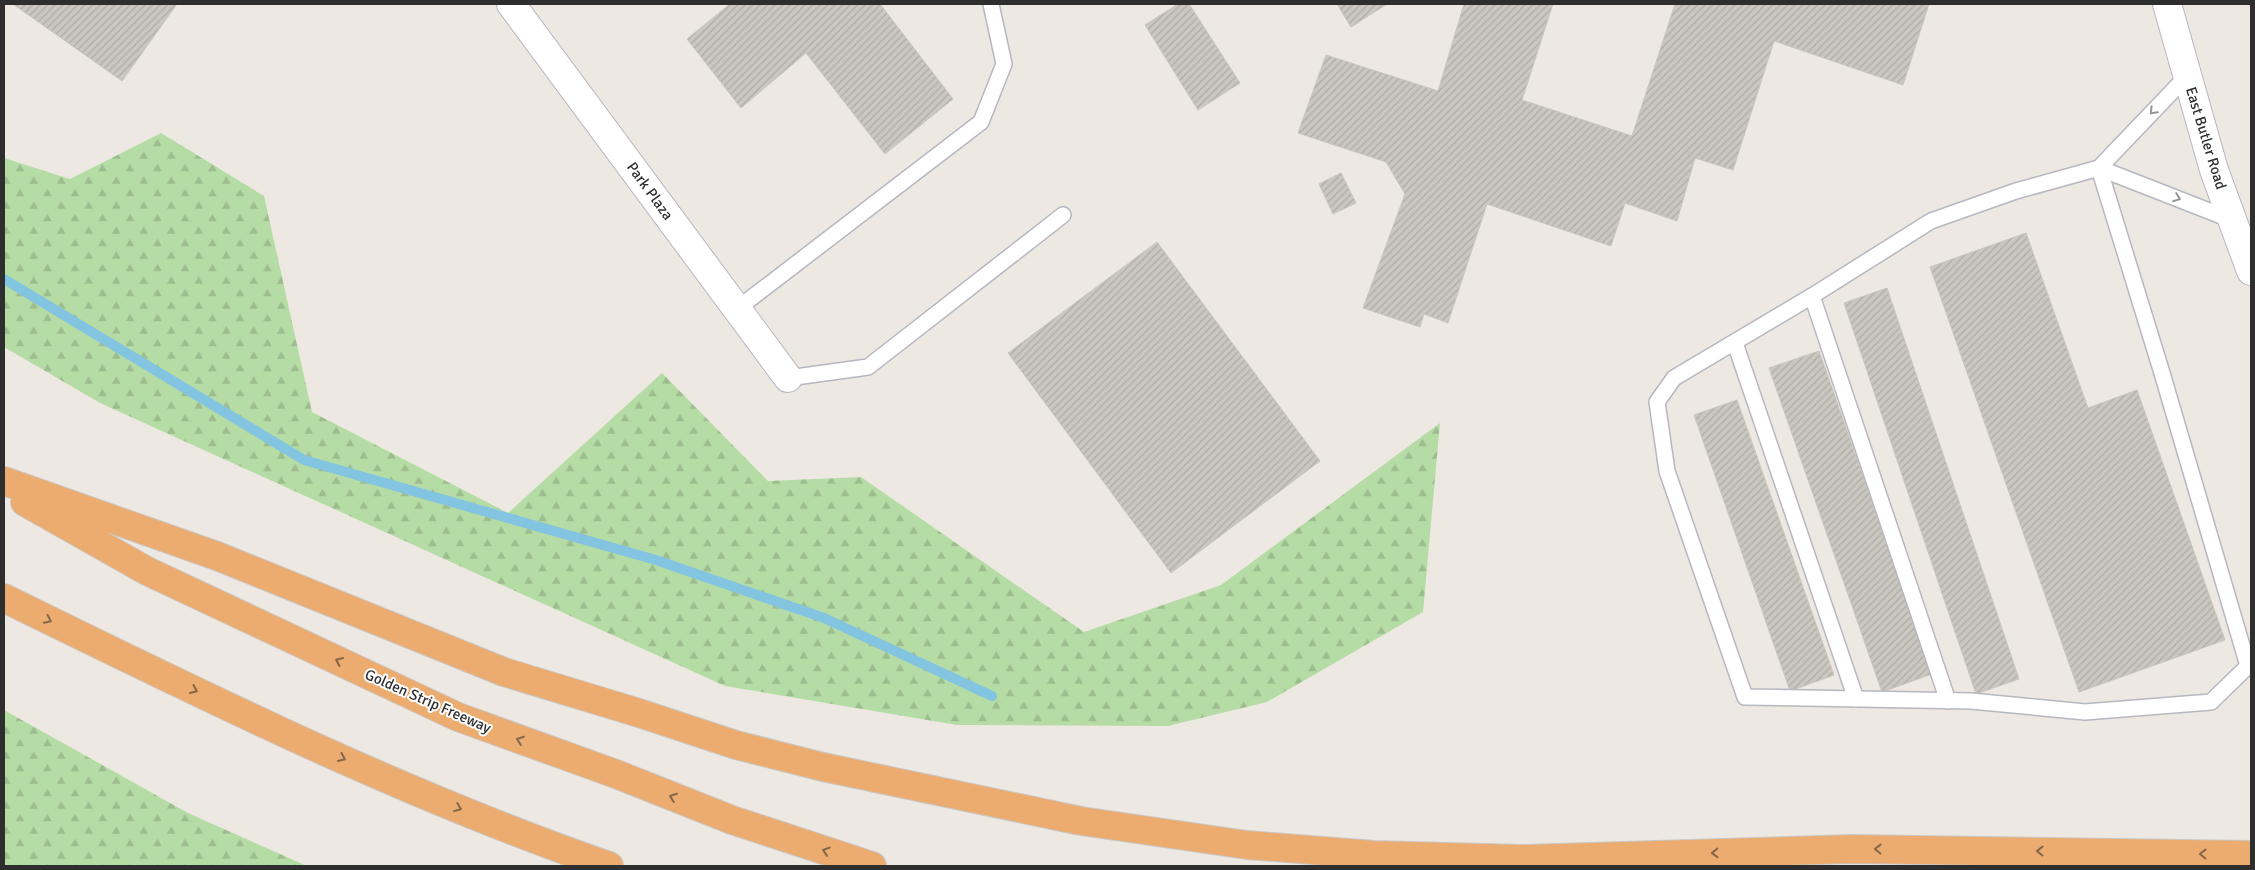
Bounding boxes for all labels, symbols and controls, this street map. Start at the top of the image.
street label: East Butler Road [2182,85,2230,192]
one-way arrow [2150,105,2159,114]
street label: Park Plaza [623,159,677,223]
one-way arrow [2172,192,2181,202]
one-way arrow [42,614,51,624]
one-way arrow [335,657,344,668]
street label: Golden Strip Freeway [362,665,494,737]
one-way arrow [189,684,198,695]
one-way arrow [517,736,525,746]
one-way arrow [337,751,346,762]
one-way arrow [669,792,677,802]
one-way arrow [453,801,462,812]
one-way arrow [1873,844,1881,854]
one-way arrow [2036,846,2044,857]
one-way arrow [822,847,830,857]
one-way arrow [1711,848,1718,858]
one-way arrow [2198,849,2206,859]

